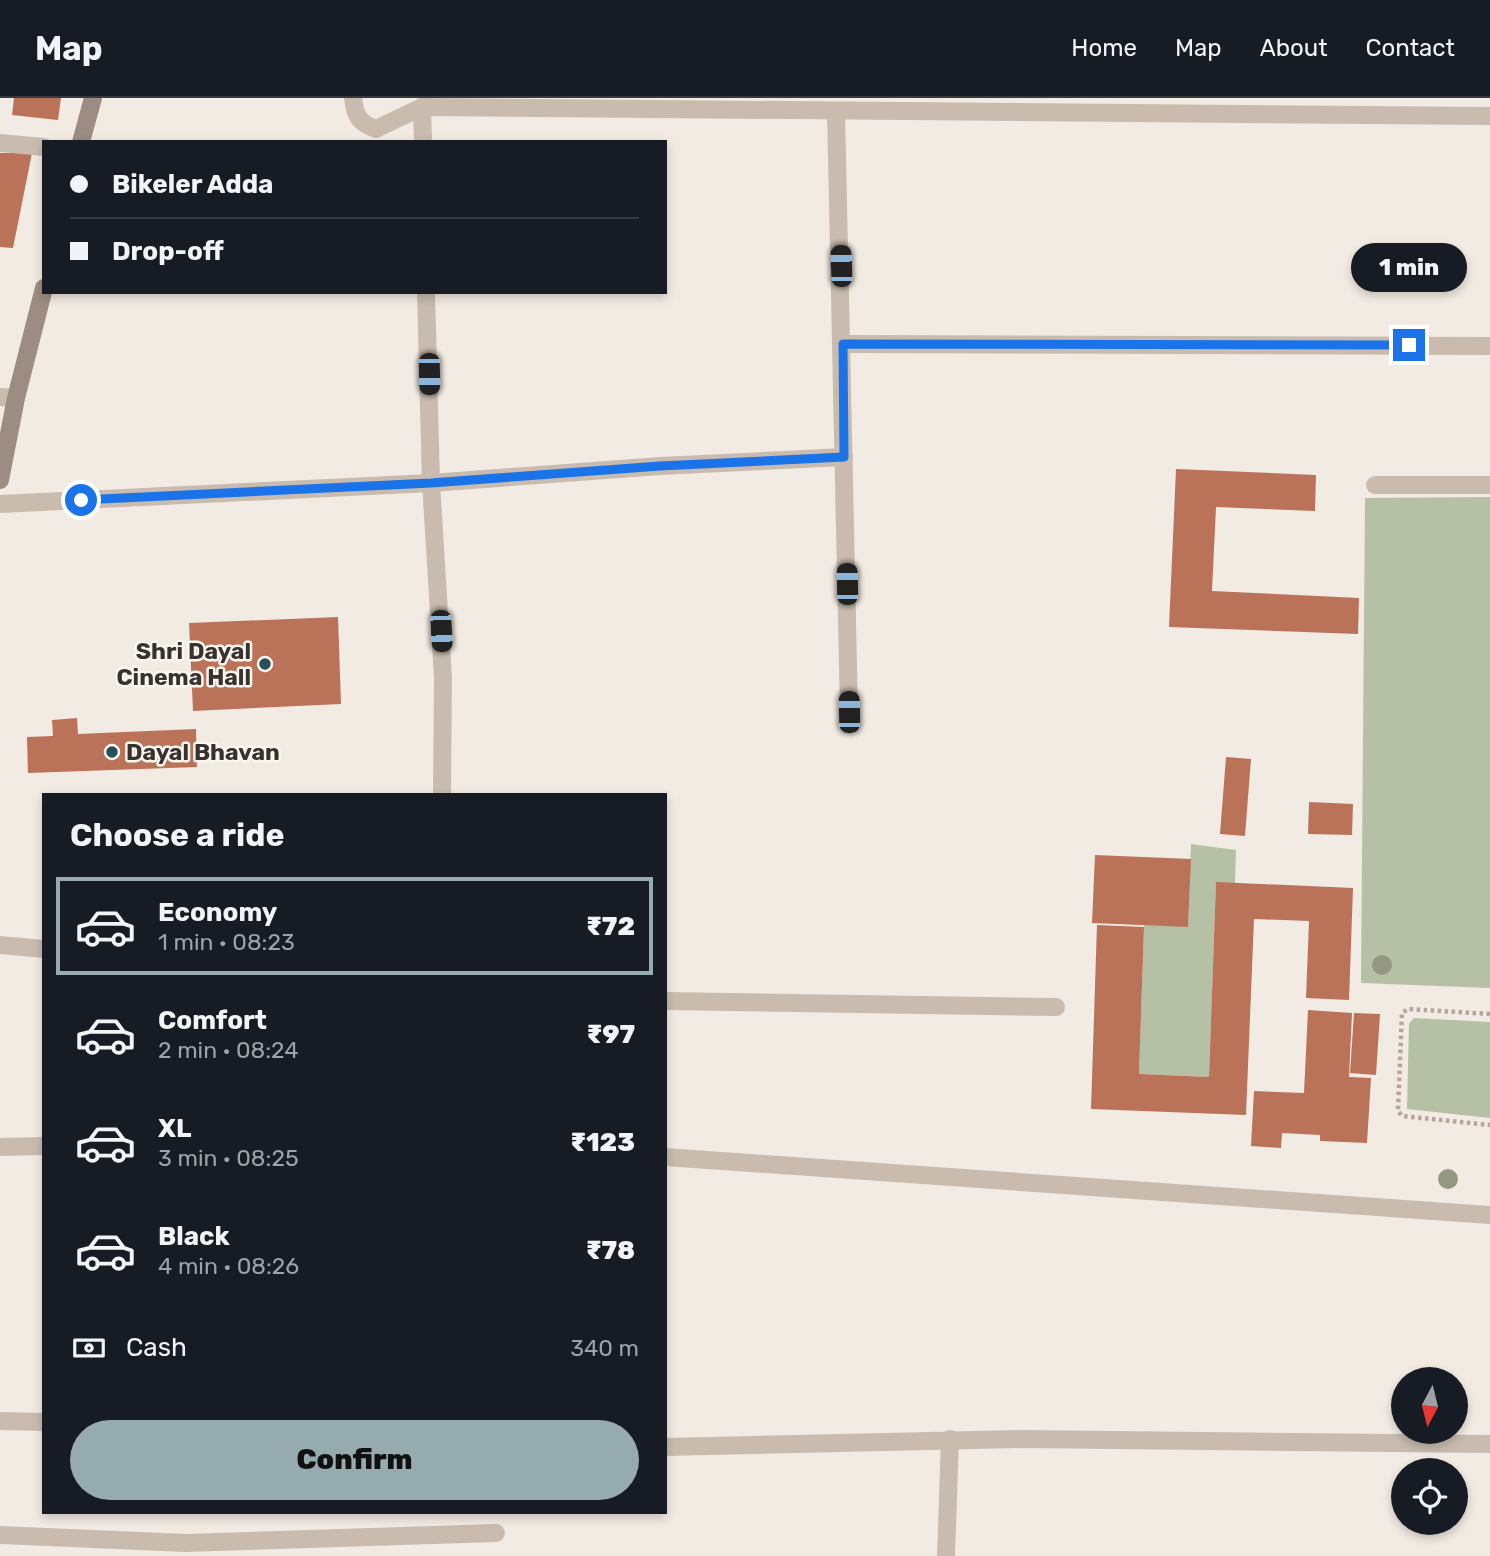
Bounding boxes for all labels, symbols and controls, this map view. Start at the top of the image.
text: Map [35,29,103,68]
text: Home [1071,34,1137,62]
text: Map [1175,34,1222,62]
text: About [1260,34,1328,62]
text: Contact [1366,34,1455,62]
text: Bikeler Adda [112,169,273,200]
text: Drop-off [112,236,224,267]
callout: 1 min [1351,244,1467,292]
car [830,245,853,287]
text: 1 min [1379,253,1439,281]
route end [1393,329,1425,361]
car [419,353,440,395]
route start [65,484,97,516]
car [837,563,858,605]
car [430,609,453,653]
place label: Shri Dayal Cinema Hall [116,637,251,691]
marker: Shri Dayal Cinema Hall [257,656,273,672]
car [839,691,860,733]
place label: Dayal Bhavan [126,738,280,766]
marker: Dayal Bhavan [104,744,120,760]
text: Choose a ride [70,816,284,854]
icon: car [74,895,137,958]
text: Economy [158,897,277,928]
text: ₹72 [586,911,635,942]
text: 1 min · 08:23 [158,928,295,956]
icon: car [74,1003,137,1066]
text: Comfort [158,1005,267,1036]
text: ₹97 [586,1019,635,1050]
text: 2 min · 08:24 [158,1036,299,1064]
icon: car [74,1111,137,1174]
text: XL [158,1113,191,1144]
text: ₹123 [570,1127,635,1158]
text: 3 min · 08:25 [158,1144,299,1172]
icon: car [74,1219,137,1282]
text: Black [158,1221,230,1252]
text: ₹78 [586,1235,635,1266]
text: 4 min · 08:26 [158,1252,299,1280]
icon: cash [70,1329,108,1367]
text: Cash [126,1332,187,1363]
text: 340 m [570,1334,639,1362]
north arrow [1391,1367,1468,1444]
map controls [1391,1367,1468,1535]
button: Confirm [70,1420,639,1500]
button: locate [1391,1458,1468,1535]

